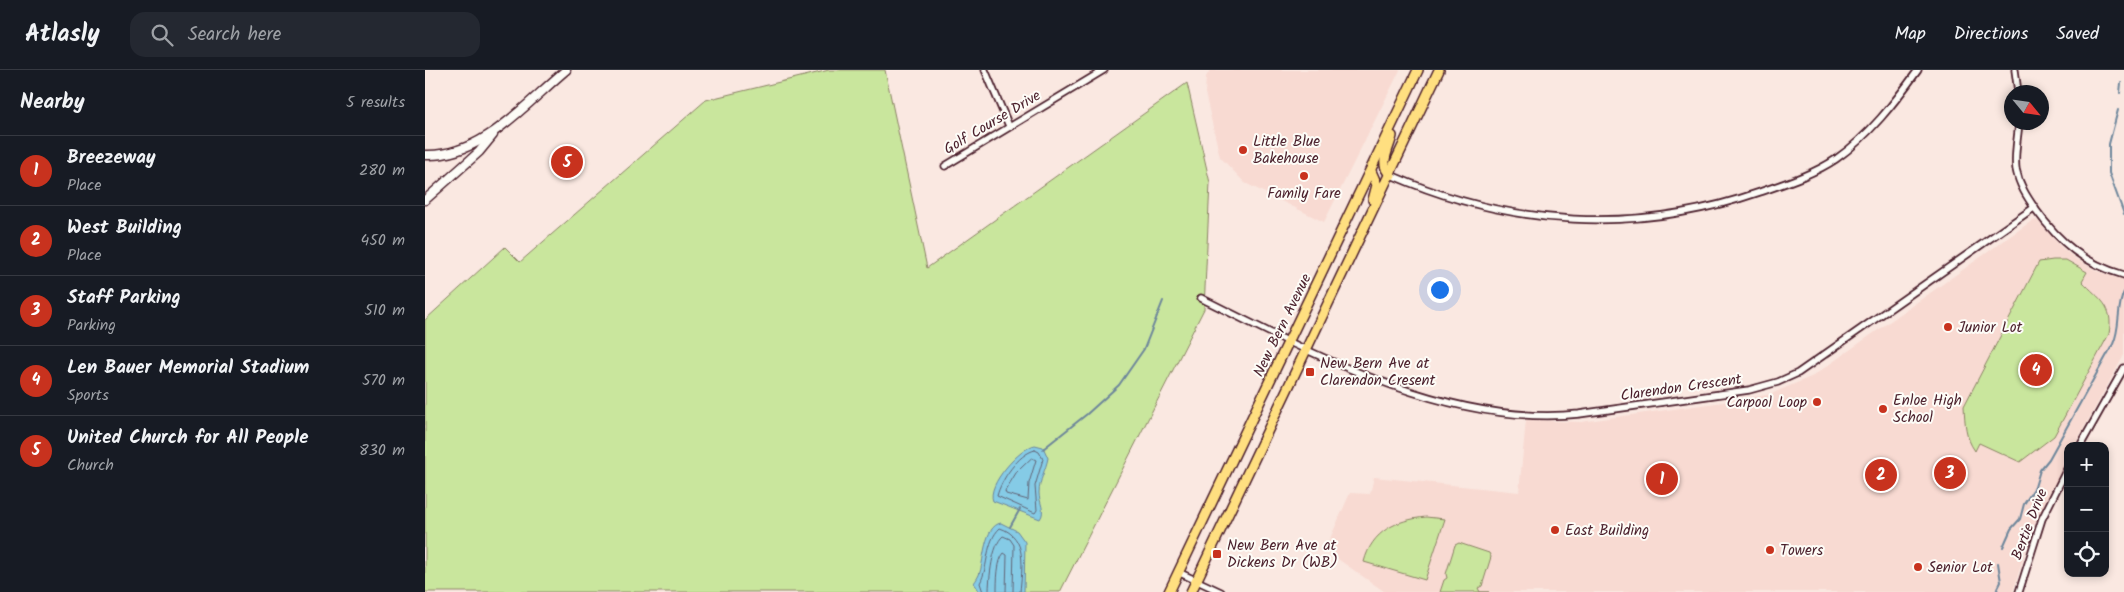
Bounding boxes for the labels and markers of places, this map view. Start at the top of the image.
place label: Little Blue Bakehouse [1253,130,1320,171]
pin: 5 [551,143,583,181]
marker: Little Blue Bakehouse [1237,144,1249,156]
marker: Family Fare [1298,170,1310,182]
place label: Family Fare [1267,182,1341,206]
place label: Junior Lot [1958,316,2023,340]
marker: Junior Lot [1942,321,1954,333]
pin: 4 [2020,351,2052,389]
place label: New Bern Ave at Clarendon Cresent [1320,352,1436,393]
marker: New Bern Ave at Clarendon Cresent [1304,366,1316,378]
place label: Enloe High School [1893,389,1962,430]
place label: Carpool Loop [1727,391,1807,415]
marker: Carpool Loop [1811,396,1823,408]
marker: Enloe High School [1877,403,1889,415]
pin: 3 [1934,454,1966,492]
pin: 2 [1865,456,1897,494]
pin: 1 [1646,460,1678,498]
place label: East Building [1565,519,1649,543]
marker: East Building [1549,524,1561,536]
place label: New Bern Ave at Dickens Dr (WB) [1227,534,1338,575]
place label: Towers [1780,539,1824,563]
marker: Towers [1764,544,1776,556]
marker: New Bern Ave at Dickens Dr (WB) [1211,548,1223,560]
place label: Senior Lot [1928,556,1993,580]
marker: Senior Lot [1912,561,1924,573]

